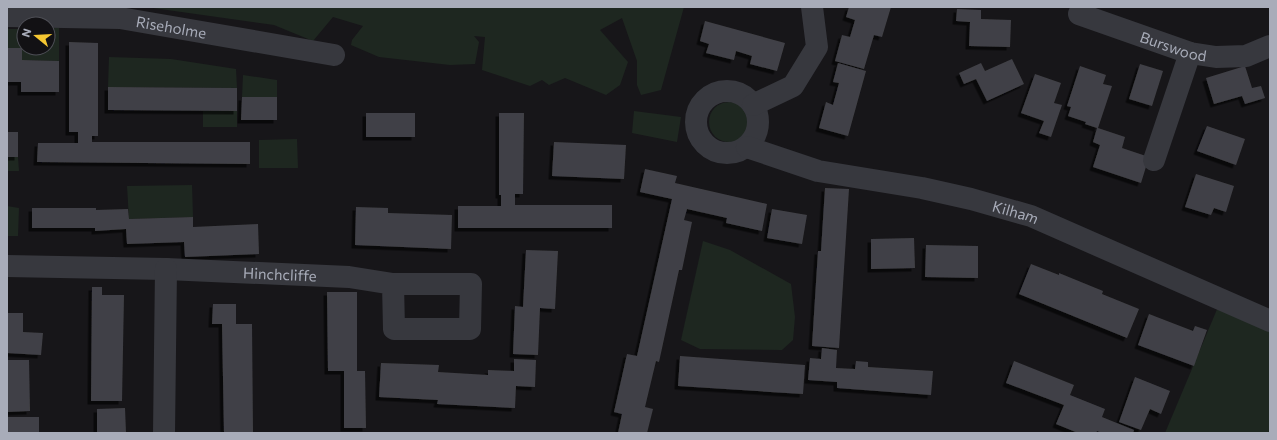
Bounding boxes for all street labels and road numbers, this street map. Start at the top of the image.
street label: Riseholme [135,12,208,42]
street label: Burswood [1138,27,1208,64]
street label: Kilham [990,197,1042,227]
street label: Hinchcliffe [243,263,317,285]

